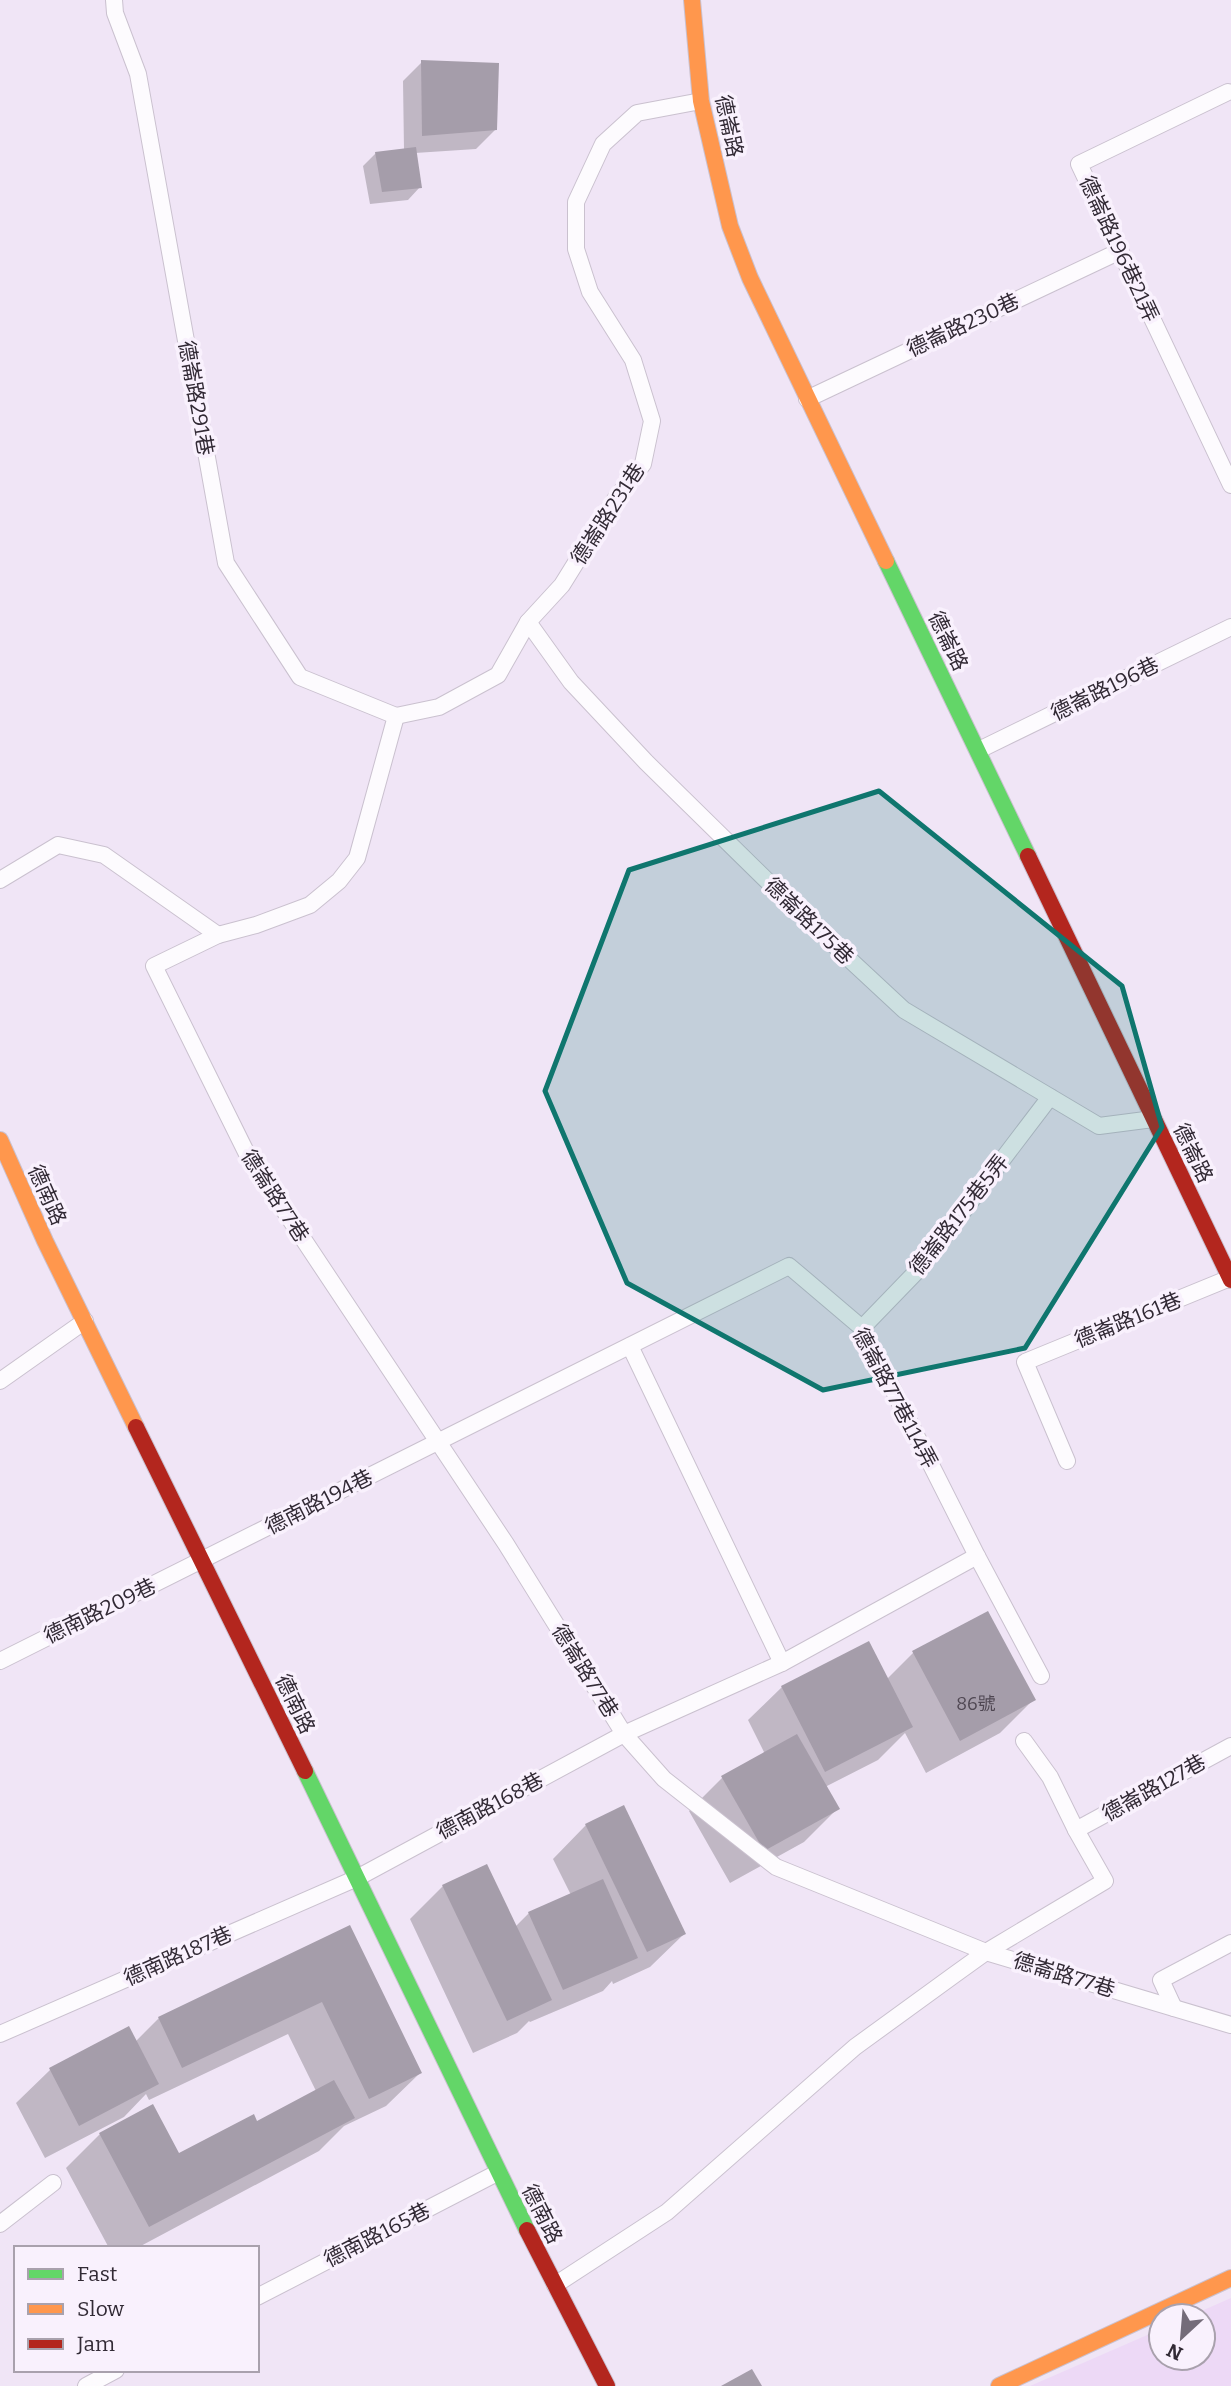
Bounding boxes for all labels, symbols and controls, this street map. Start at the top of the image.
street label: 德崙路 [710,92,748,160]
street label: 德崙路196巷21弄 [1074,172,1164,326]
street label: 德崙路230巷 [903,288,1023,362]
street label: 德崙路291巷 [173,338,219,458]
street label: 德崙路231巷 [566,458,650,570]
street label: 德崙路 [923,607,973,675]
street label: 德崙路196巷 [1047,652,1163,726]
street label: 德崙路175巷 [759,872,859,970]
street label: 德崙路 [1168,1119,1218,1187]
street label: 德崙路77巷 [235,1145,315,1247]
street label: 德崙路175巷5弄 [904,1149,1014,1281]
street label: 德南路 [22,1161,72,1229]
street label: 德崙路161巷 [1071,1287,1185,1353]
street label: 德崙路77巷114弄 [847,1323,943,1473]
street label: 德南路194巷 [261,1464,377,1540]
street label: 德南路209巷 [40,1573,160,1649]
street label: 德崙路77巷 [546,1620,624,1722]
street label: 德南路 [270,1670,320,1738]
house number: 86號 [956,1693,996,1715]
street label: 德崙路127巷 [1098,1749,1210,1827]
street label: 德南路168巷 [432,1767,548,1845]
street label: 德南路187巷 [120,1921,236,1991]
street label: 德崙路77巷 [1010,1947,1118,2003]
street label: 德南路 [516,2180,568,2248]
street label: 德南路165巷 [320,2197,434,2273]
legend [14,2246,259,2372]
text: Fast [77,2261,118,2287]
text: Slow [77,2296,124,2322]
north arrow [1147,2302,1217,2372]
text: Jam [76,2331,115,2357]
text: N [1163,2338,1186,2365]

